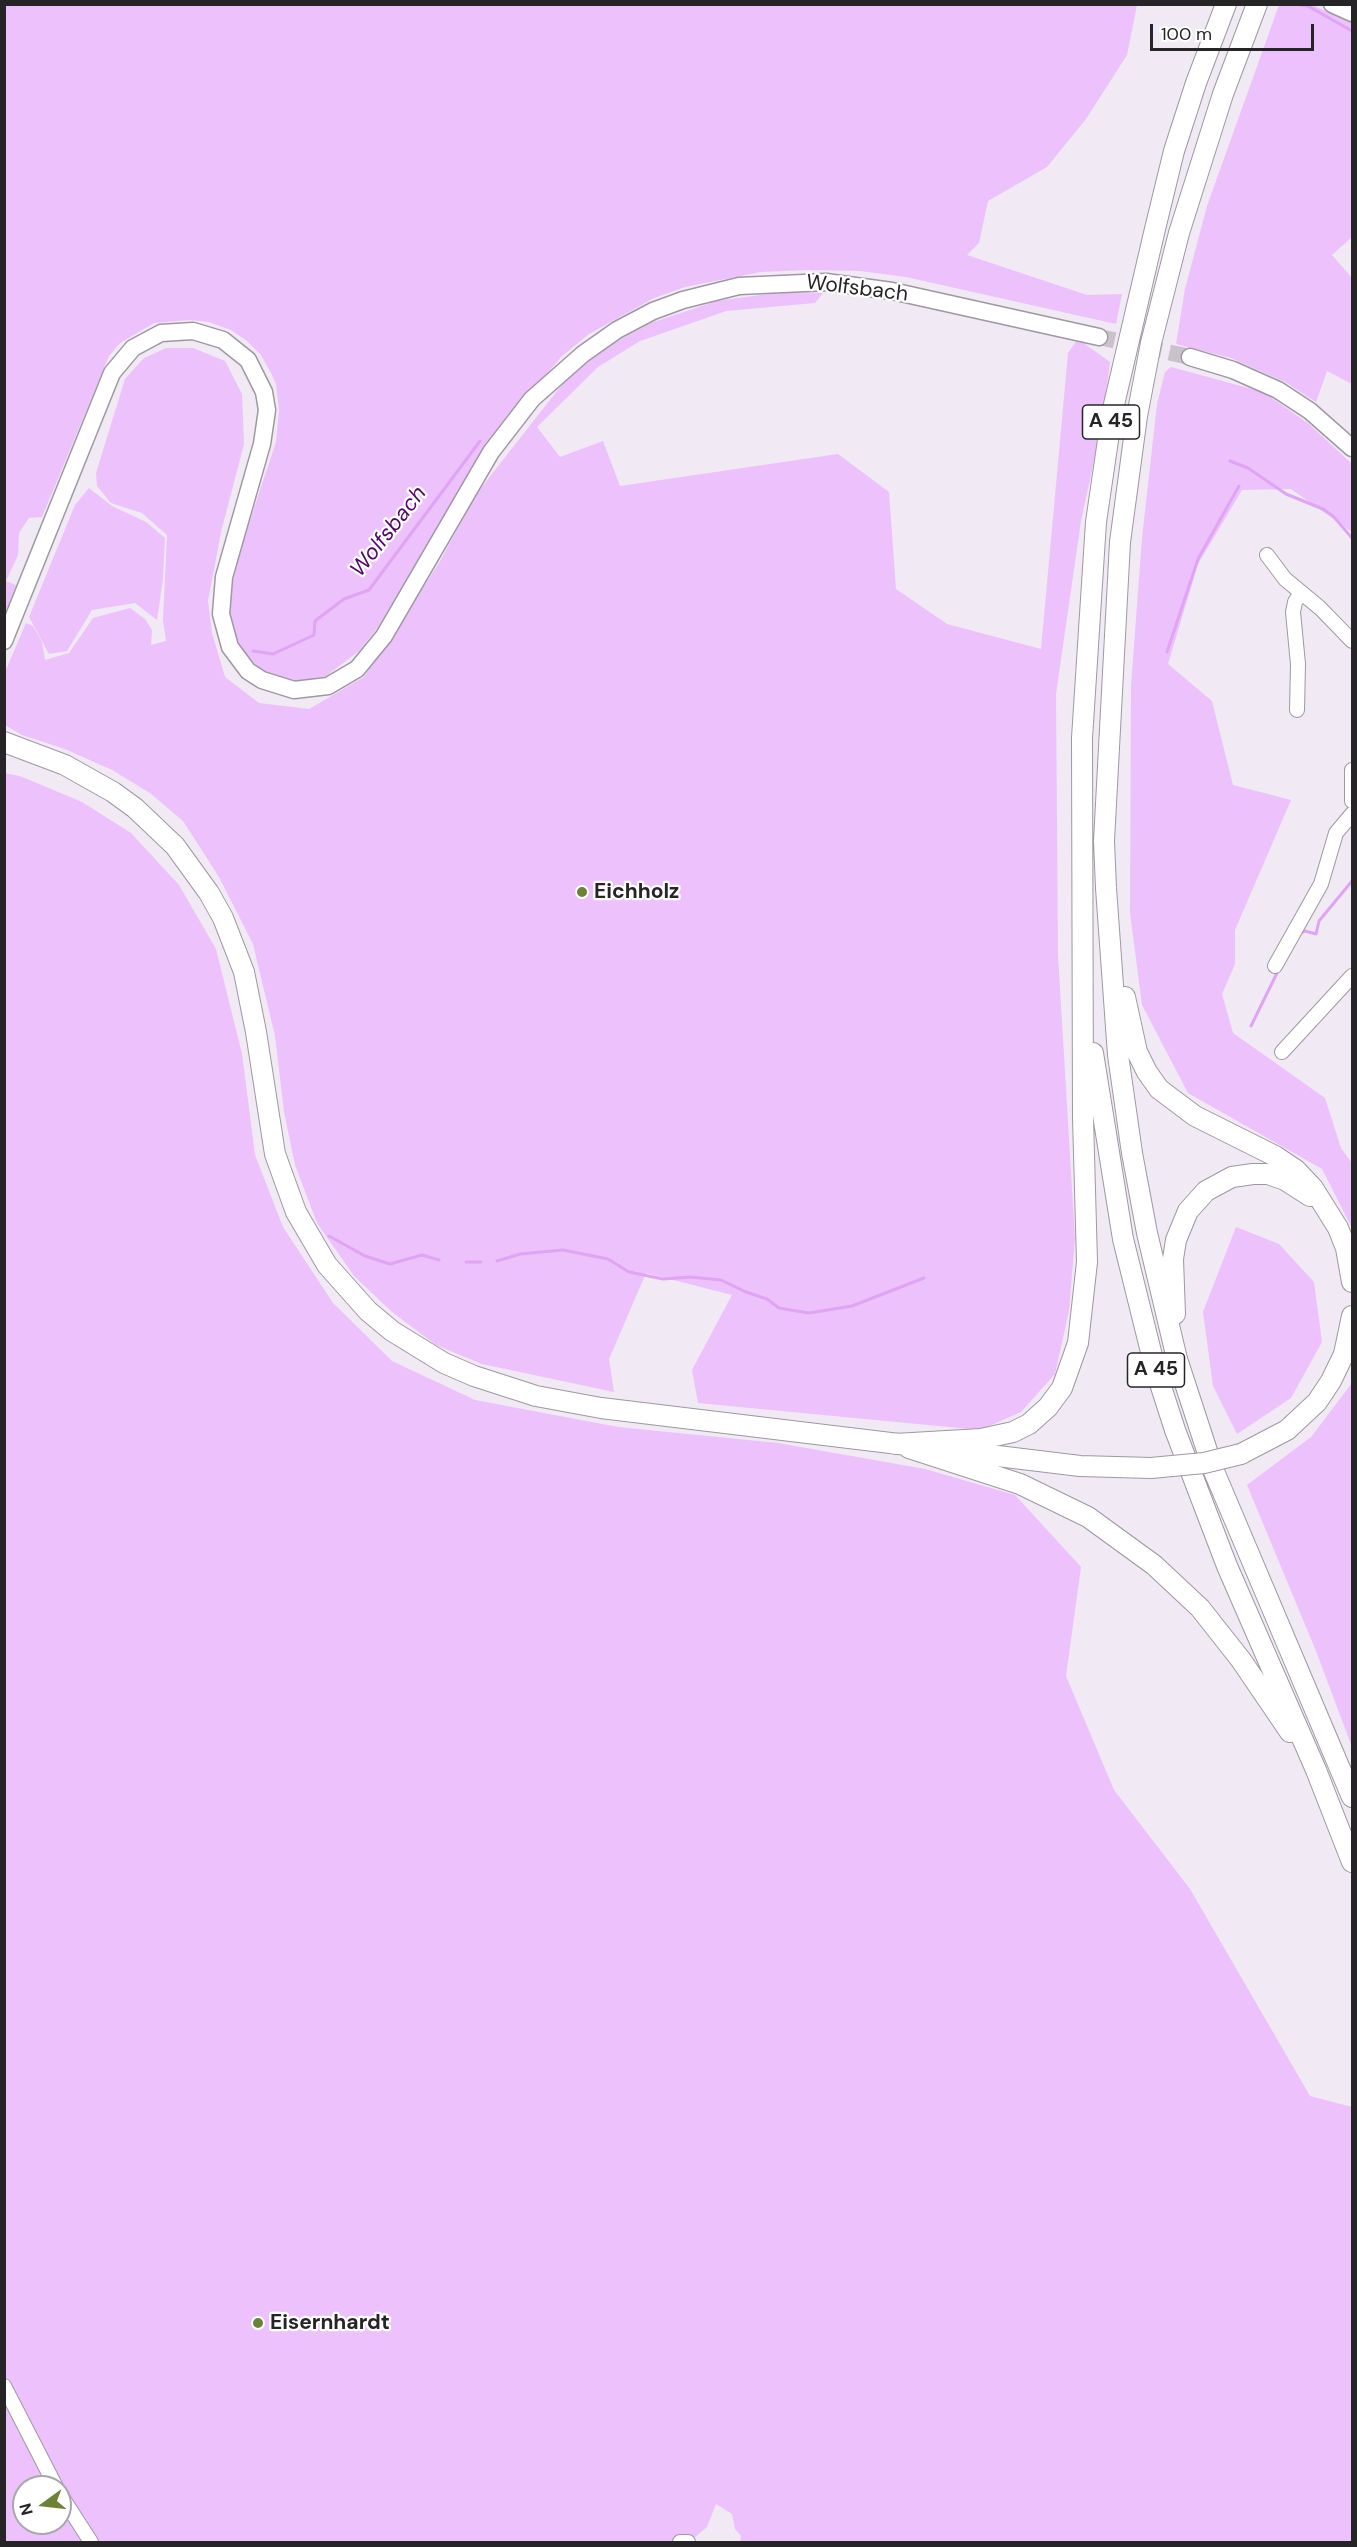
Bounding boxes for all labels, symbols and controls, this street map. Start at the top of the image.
scale bar [1153,12,1316,50]
text: 100 m [1161,22,1212,46]
street label: Wolfsbach [805,270,909,308]
road number: A 45 [1082,405,1140,439]
water label: Wolfsbach [345,481,433,583]
place label: Eichholz [594,879,679,905]
marker: Eichholz [575,885,589,899]
road number: A 45 [1128,1353,1184,1387]
place label: Eisernhardt [270,2310,390,2336]
marker: Eisernhardt [251,2316,265,2330]
north arrow [12,2475,72,2535]
text: N [14,2501,38,2518]

